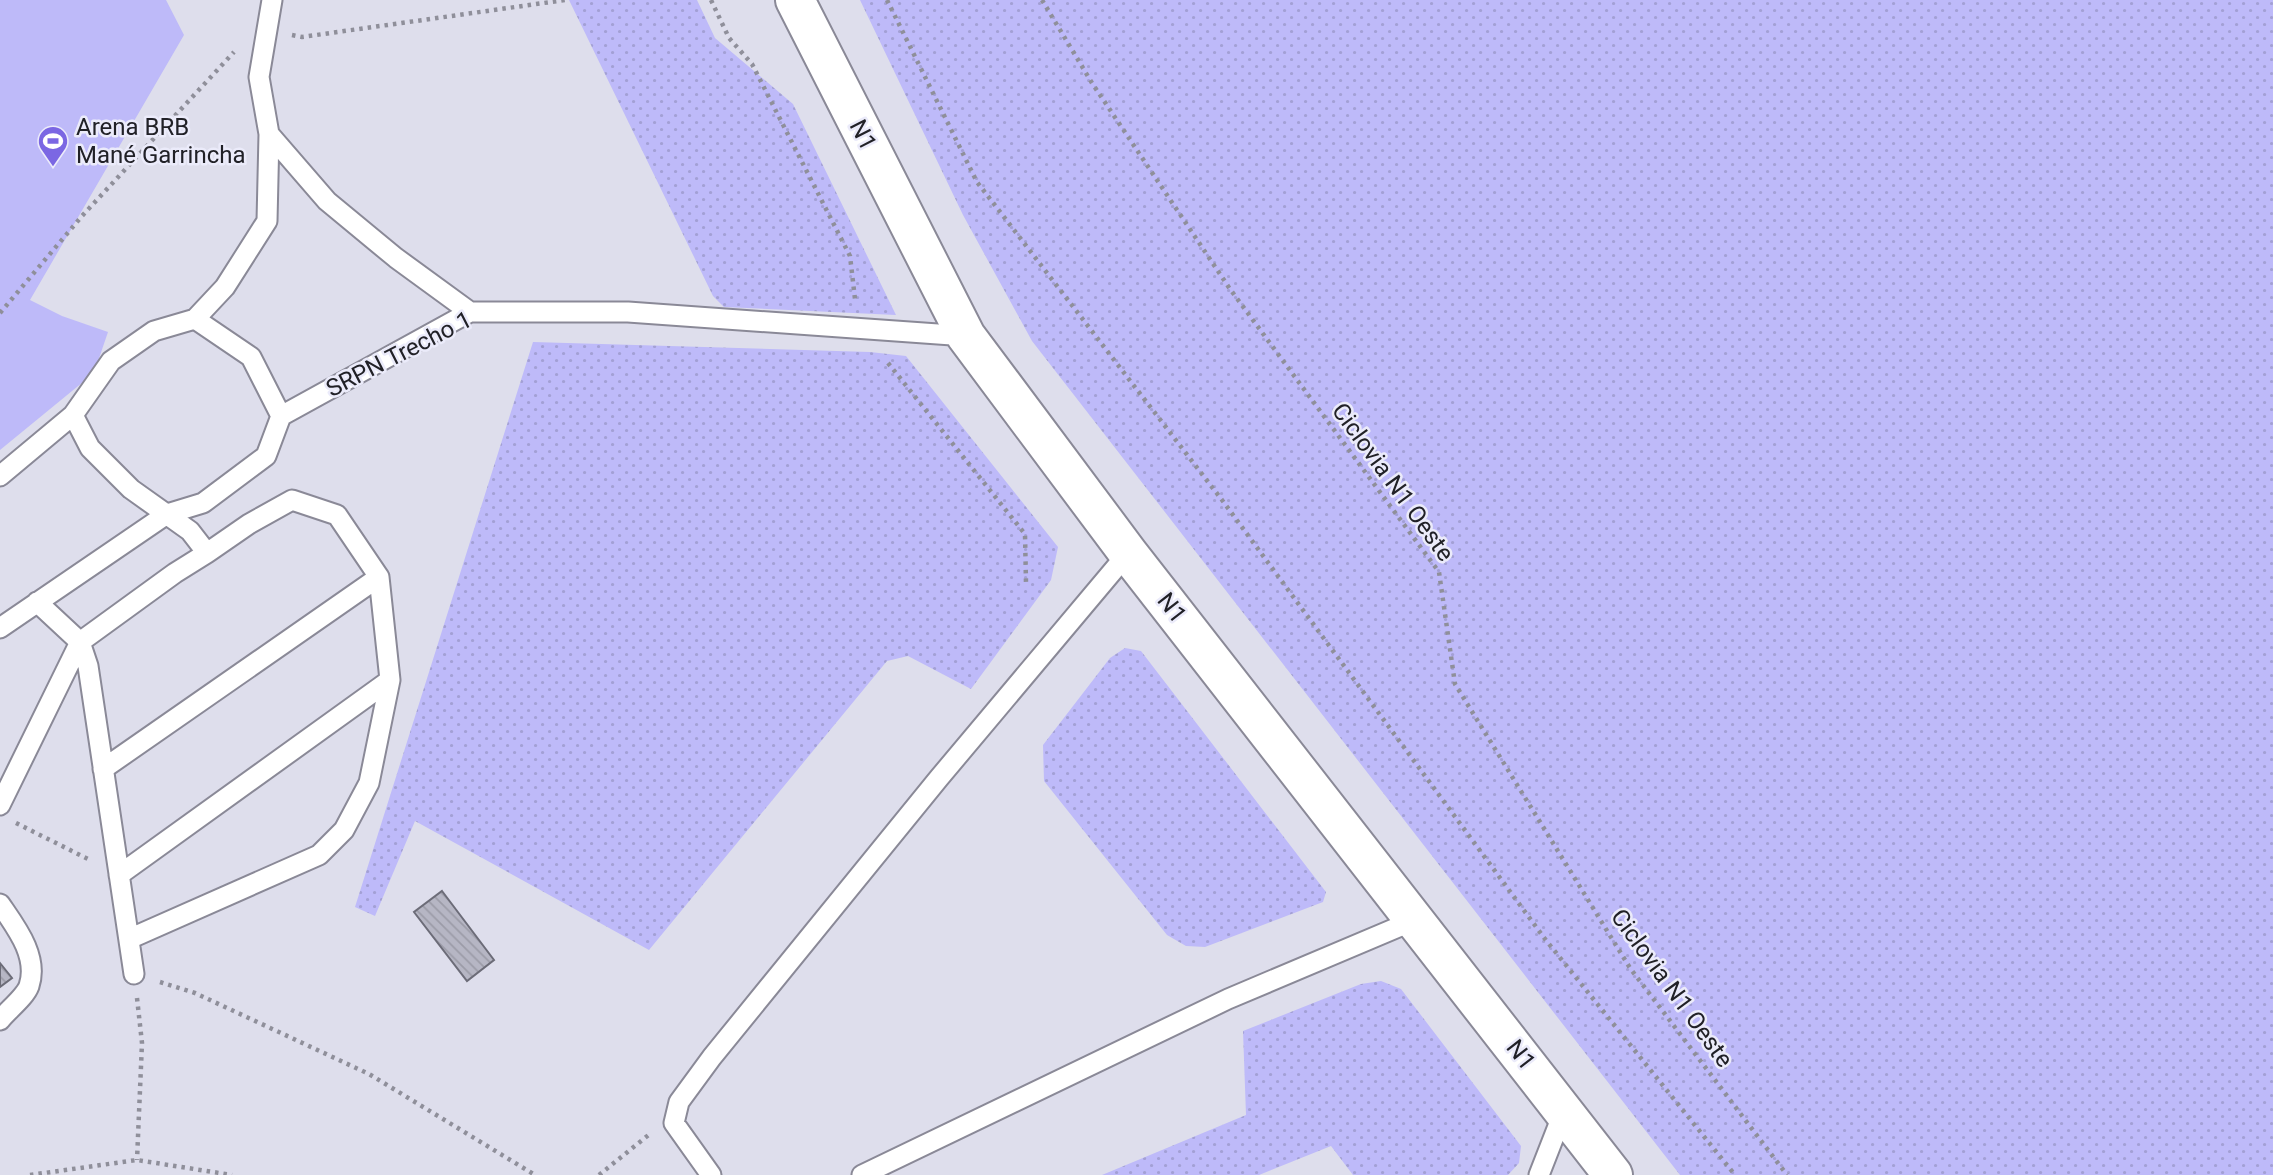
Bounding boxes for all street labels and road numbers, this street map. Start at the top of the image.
street label: N1 [844,115,882,155]
street label: SRPN Trecho 1 [321,305,477,403]
street label: Ciclovia N1 Oeste [1326,397,1460,567]
street label: N1 [1152,587,1192,629]
street label: Ciclovia N1 Oeste [1605,903,1739,1073]
street label: N1 [1501,1034,1541,1076]

